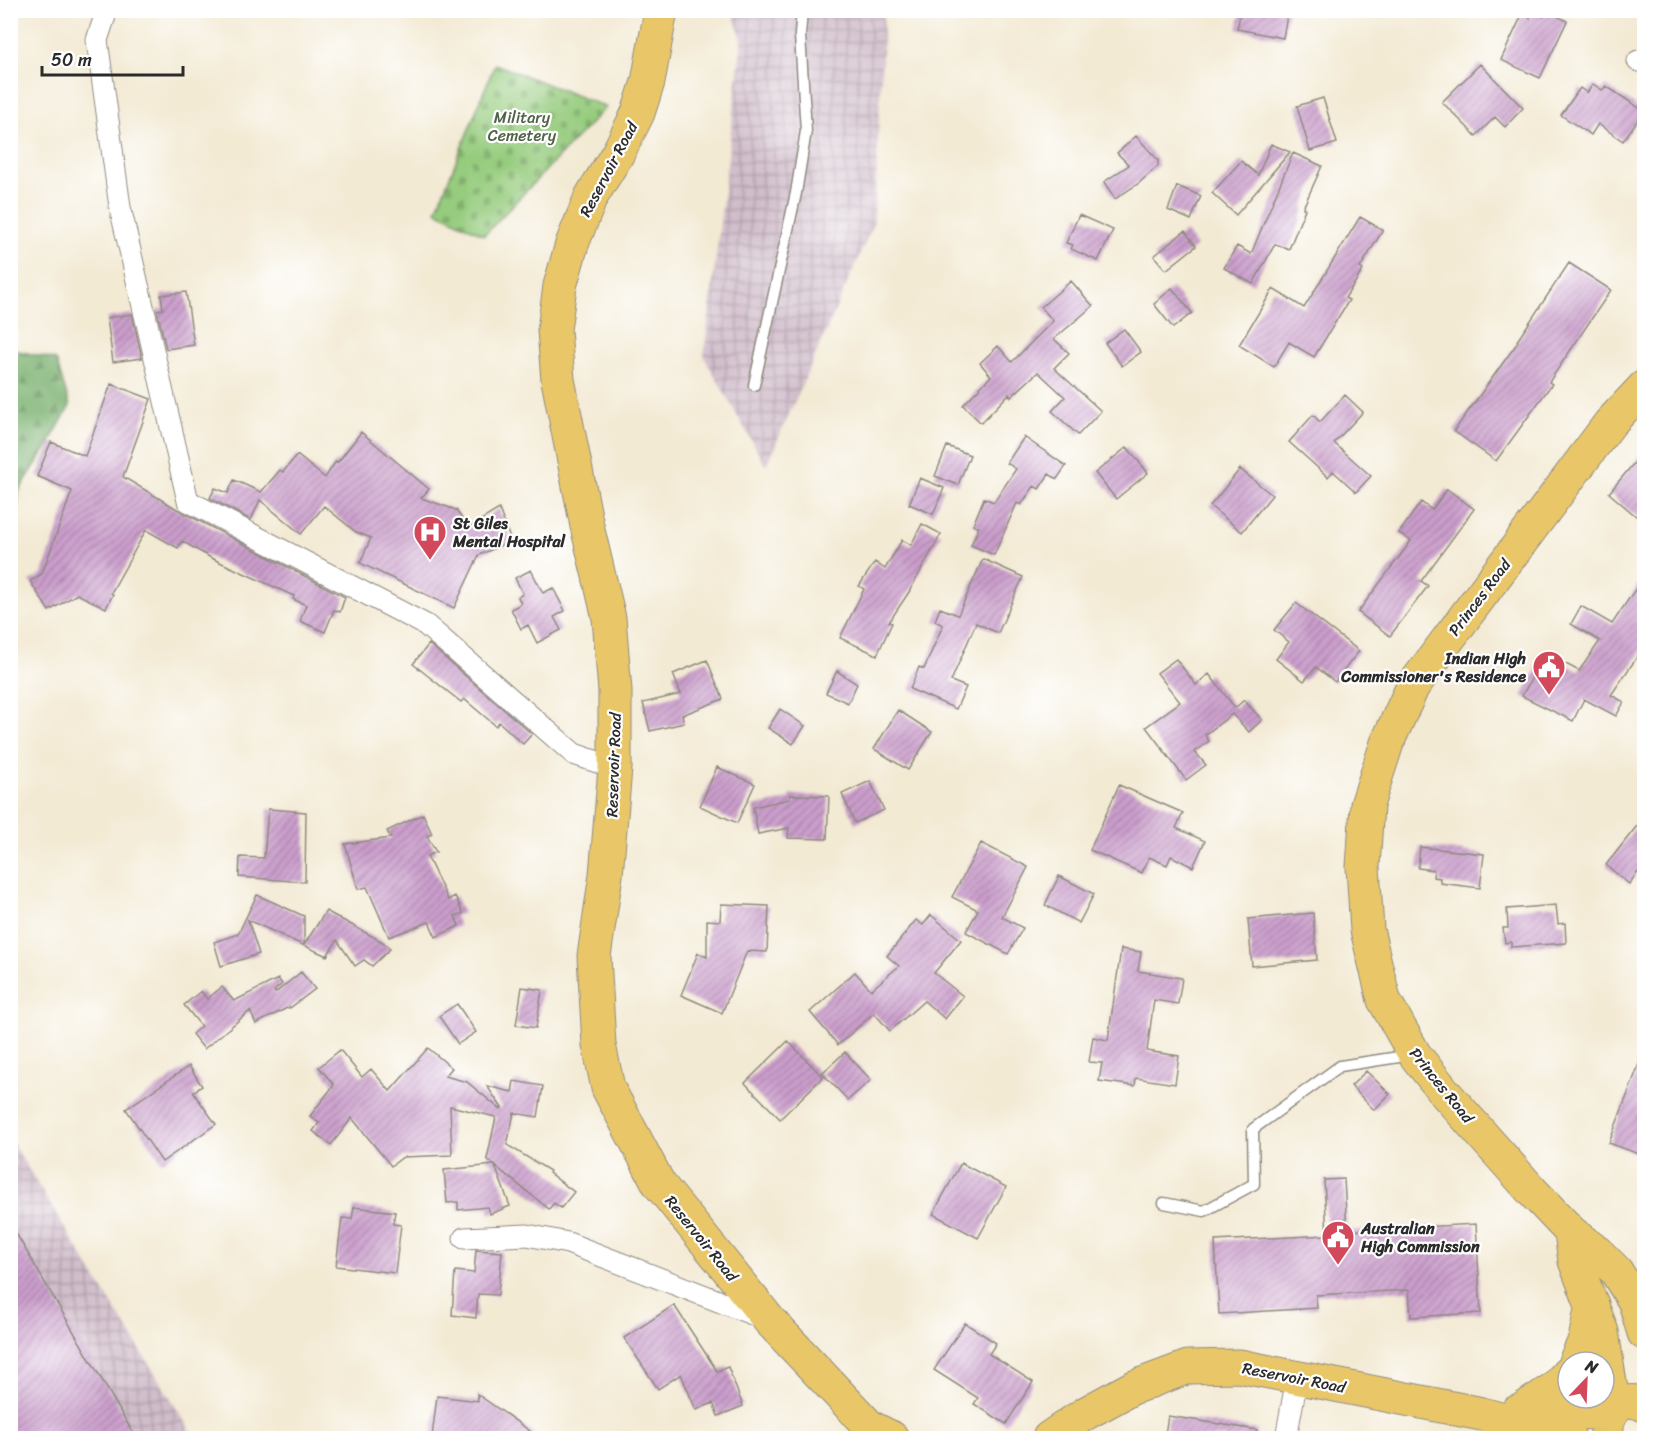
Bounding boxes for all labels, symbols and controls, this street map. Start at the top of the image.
scale bar [42,39,183,77]
text: 50 m [51,44,92,76]
park label: Military Cemetery [488,103,557,150]
street label: Reservoir Road [571,115,647,222]
place label: St Giles Mental Hospital [452,509,567,556]
hospital icon: St Giles Mental Hospital [412,514,448,561]
street label: Princes Road [1440,551,1519,642]
place label: Indian High Commissioner's Residence [1340,644,1527,691]
public building icon: Indian High Commissioner's Residence [1531,649,1567,696]
street label: Reservoir Road [597,711,630,818]
street label: Princes Road [1402,1041,1483,1131]
street label: Reservoir Road [657,1188,747,1289]
place label: Australian High Commission [1360,1214,1480,1261]
public building icon: Australian High Commission [1320,1219,1356,1266]
north arrow [1556,1350,1616,1410]
text: N [1580,1351,1603,1383]
street label: Reservoir Road [1240,1353,1350,1402]

